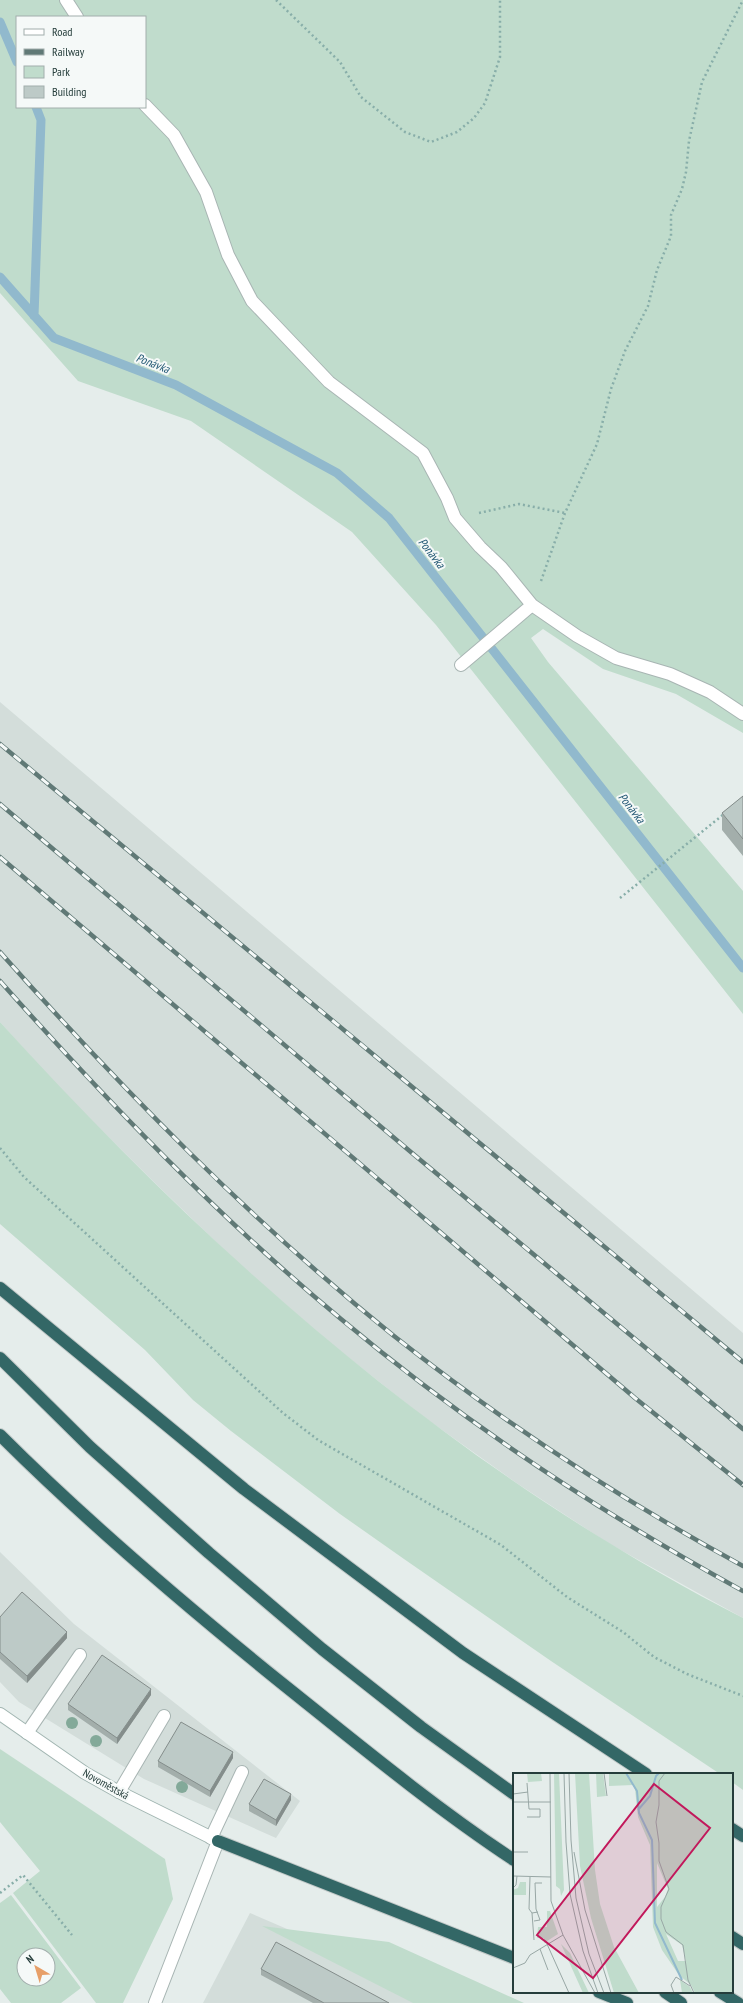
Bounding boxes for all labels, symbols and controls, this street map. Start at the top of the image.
legend [16,16,146,108]
text: Road [52,24,72,39]
text: Railway [52,44,85,59]
text: Park [52,64,70,79]
text: Building [52,84,87,99]
water label: Ponávka [134,350,173,377]
water label: Ponávka [415,535,449,572]
water label: Ponávka [615,790,649,827]
street label: Novoměstská [81,1766,131,1802]
inset map [513,1773,733,1993]
north arrow [16,1947,56,1987]
text: N [23,1952,37,1966]

